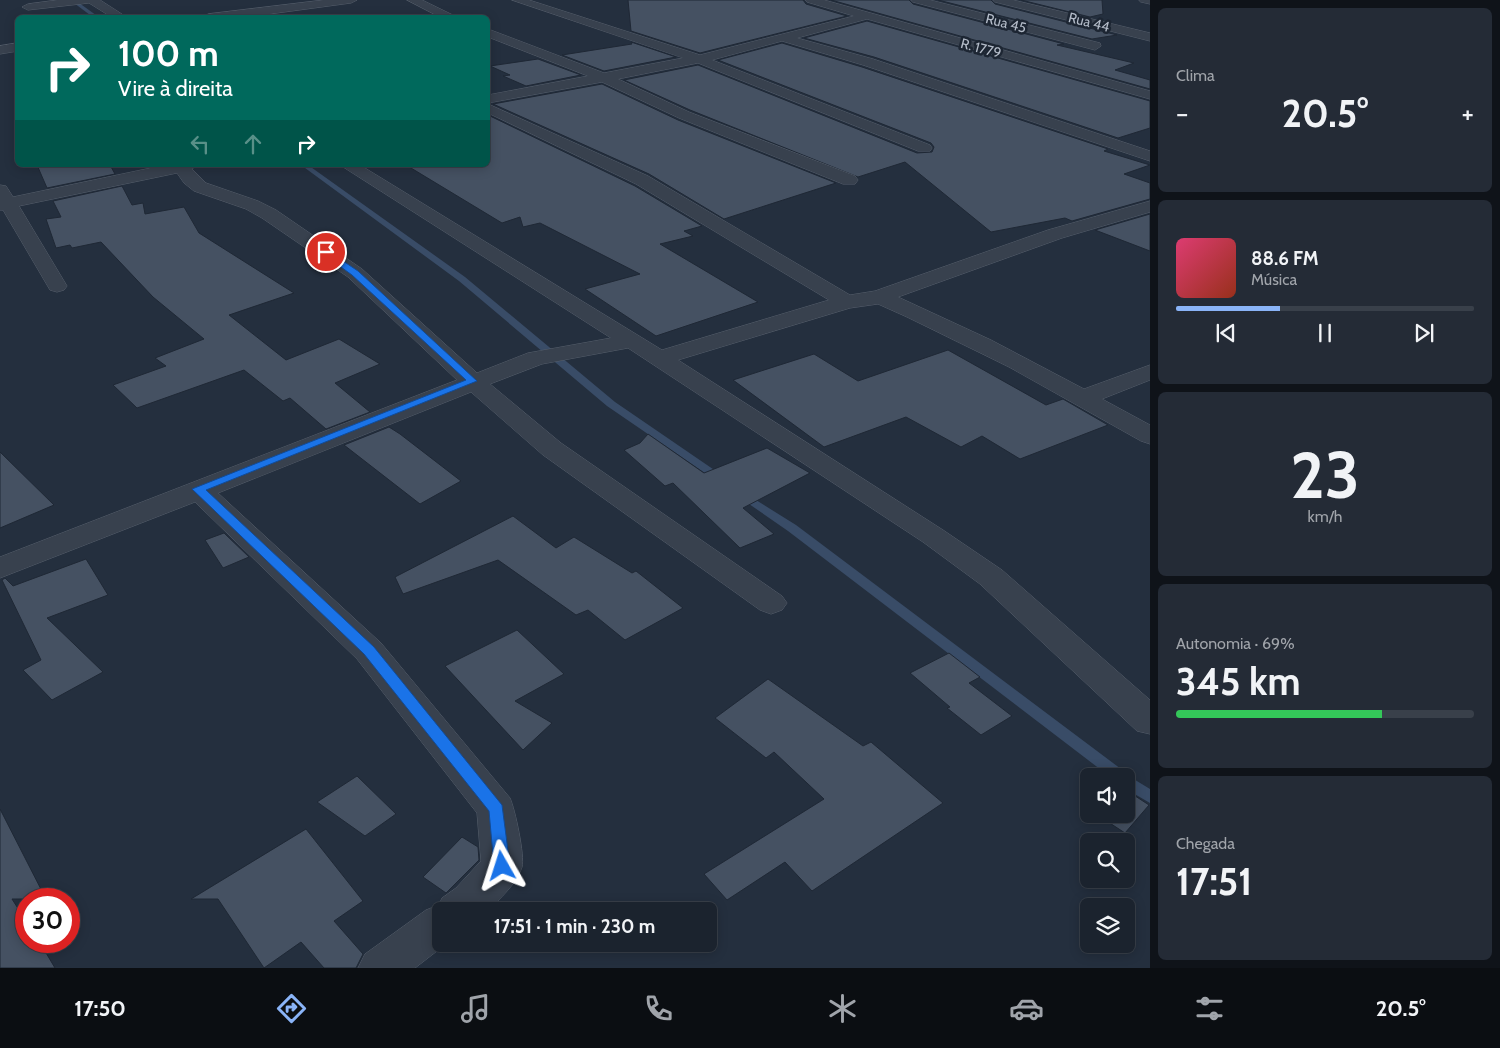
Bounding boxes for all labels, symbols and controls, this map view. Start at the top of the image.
street label: Rua 44 [1067,8,1111,36]
street label: Rua 45 [984,9,1028,37]
text: 100 m [118,32,219,75]
street label: R. 1779 [959,34,1003,62]
icon: right [35,35,100,100]
text: Clima [1176,66,1215,85]
text: Vire à direita [118,75,233,102]
text: 20.5° [1282,90,1368,137]
text: − [1176,96,1188,130]
text: + [1462,96,1474,130]
icon: left [186,130,214,158]
icon: ahead [239,130,267,158]
icon: right [292,130,320,158]
pin [305,231,347,273]
icon: arrive [312,238,340,266]
text: 88.6 FM [1251,247,1319,270]
text: Música [1251,270,1297,289]
icon: previous [1212,319,1240,347]
icon: pause [1311,319,1339,347]
icon: next [1410,319,1438,347]
text: 23 [1290,435,1360,514]
text: km/h [1307,507,1343,526]
text: Autonomia · 69% [1176,634,1295,653]
text: 345 km [1176,658,1301,705]
map controls [1080,768,1135,953]
button: sound [1080,768,1135,823]
button: search [1080,833,1135,888]
text: Chegada [1176,834,1235,853]
position arrow [475,839,527,891]
text: 17:51 [1176,858,1252,905]
speed limit sign: 30 [15,888,80,953]
button: layers [1080,898,1135,953]
text: 17:51 · 1 min · 230 m [494,915,655,938]
icon: directions [274,991,309,1026]
icon: music [458,991,493,1026]
icon: phone [641,991,676,1026]
icon: climate [825,991,860,1026]
icon: car [1009,991,1044,1026]
icon: filters [1192,991,1227,1026]
text: 17:50 [74,995,126,1022]
text: 20.5° [1376,995,1426,1022]

